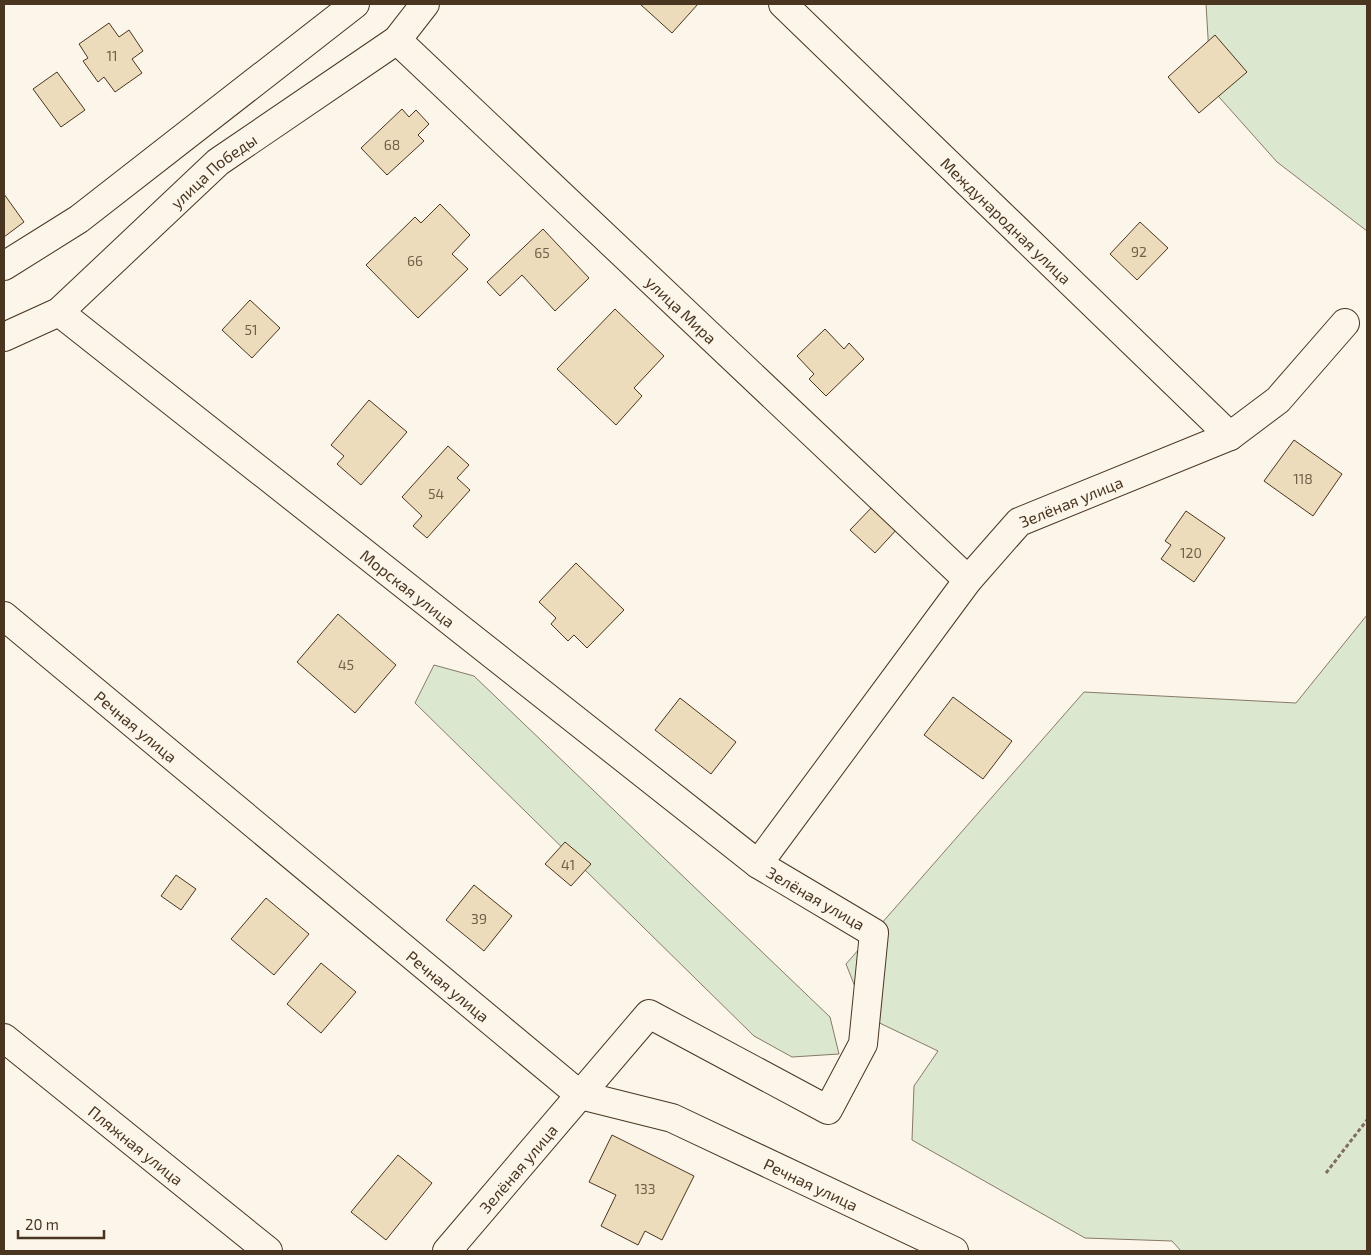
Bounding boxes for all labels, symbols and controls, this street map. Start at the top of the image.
house number: 11 [106,47,118,64]
street label: улица Победы [166,129,260,212]
house number: 68 [384,136,400,153]
street label: Международная улица [937,153,1076,287]
house number: 92 [1131,243,1147,260]
house number: 65 [534,244,550,261]
house number: 66 [407,252,423,269]
street label: улица Мира [642,272,721,347]
house number: 51 [244,321,258,338]
house number: 118 [1293,470,1313,487]
street label: Зелёная улица [1016,471,1125,531]
house number: 54 [428,485,444,502]
house number: 120 [1180,544,1202,561]
street label: Морская улица [357,545,459,631]
house number: 45 [338,656,354,673]
street label: Речная улица [91,686,181,766]
house number: 41 [561,856,575,873]
street label: Зелёная улица [763,862,868,935]
house number: 39 [471,910,487,927]
street label: Речная улица [403,946,494,1025]
street label: Пляжная улица [85,1101,187,1189]
street label: Зелёная улица [475,1120,561,1216]
street label: Речная улица [761,1153,861,1214]
house number: 133 [634,1180,656,1197]
scale bar [18,1208,104,1240]
text: 20 m [25,1215,59,1233]

